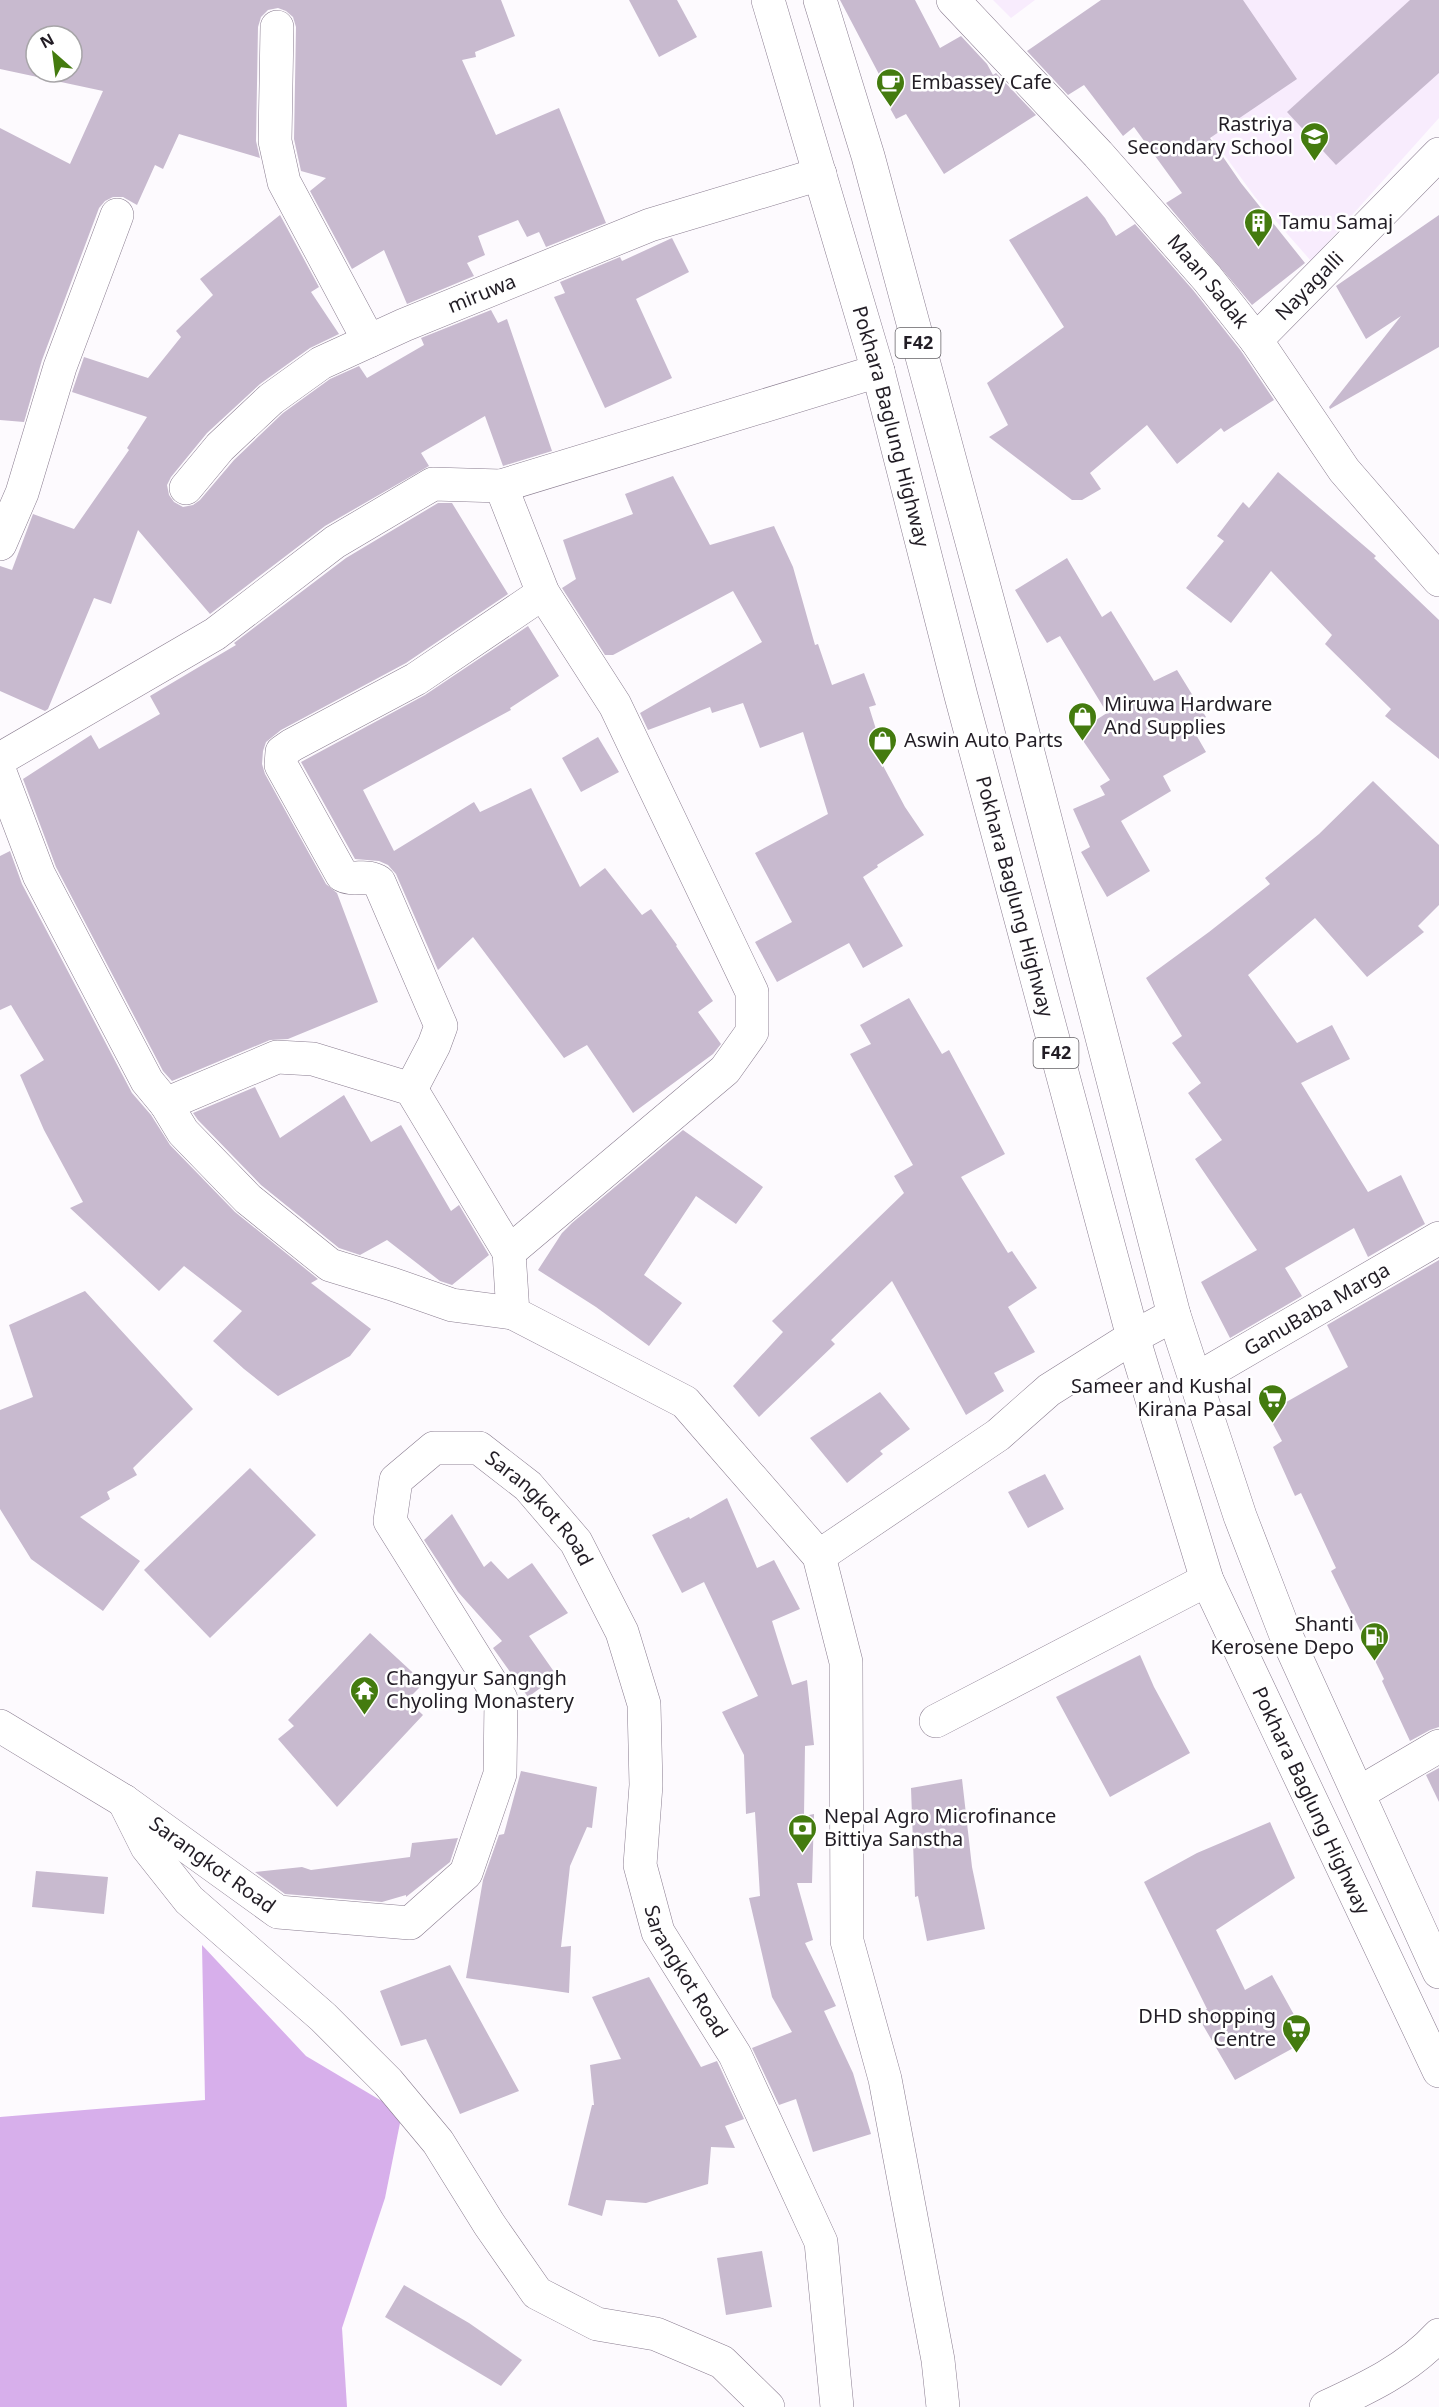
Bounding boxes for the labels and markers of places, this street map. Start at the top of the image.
cafe icon: Embassey Cafe [874,66,906,108]
place label: Embassey Cafe [911,68,1052,95]
place label: Rastriya Secondary School [1127,110,1293,160]
school or university icon: Rastriya Secondary School [1298,120,1330,162]
building icon: Tamu Samaj [1242,206,1274,248]
place label: Tamu Samaj [1279,208,1393,235]
place label: Miruwa Hardware And Supplies [1104,690,1272,740]
shop icon: Miruwa Hardware And Supplies [1067,700,1099,742]
shop icon: Aswin Auto Parts [867,724,899,766]
place label: Aswin Auto Parts [904,726,1063,753]
place label: Sameer and Kushal Kirana Pasal [1071,1372,1252,1422]
supermarket icon: Sameer and Kushal Kirana Pasal [1257,1382,1289,1424]
place label: Shanti Kerosene Depo [1210,1610,1354,1660]
fuel station icon: Shanti Kerosene Depo [1359,1620,1391,1662]
place label: Changyur Sangngh Chyoling Monastery [386,1664,575,1714]
temple icon: Changyur Sangngh Chyoling Monastery [349,1674,381,1716]
place label: Nepal Agro Microfinance Bittiya Sanstha [824,1802,1056,1852]
bank icon: Nepal Agro Microfinance Bittiya Sanstha [787,1812,819,1854]
place label: DHD shopping Centre [1138,2002,1276,2052]
supermarket icon: DHD shopping Centre [1281,2012,1313,2054]

